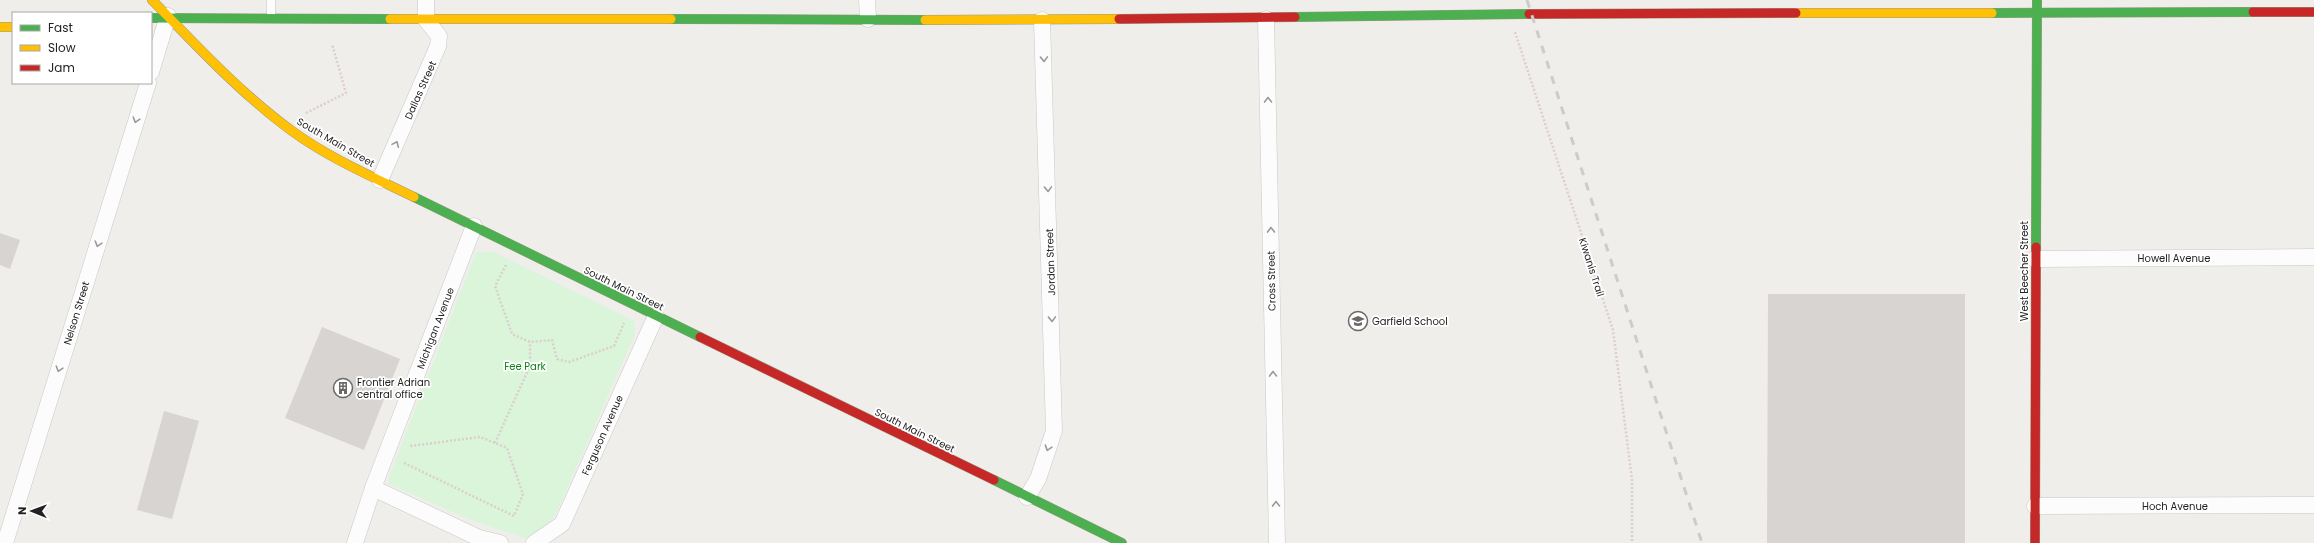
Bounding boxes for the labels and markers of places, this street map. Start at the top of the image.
school or university icon: Garfield School [1347,310,1369,332]
place label: Garfield School [1372,314,1448,329]
place label: Frontier Adrian central office [357,375,430,402]
building icon: Frontier Adrian central office [332,377,354,399]

